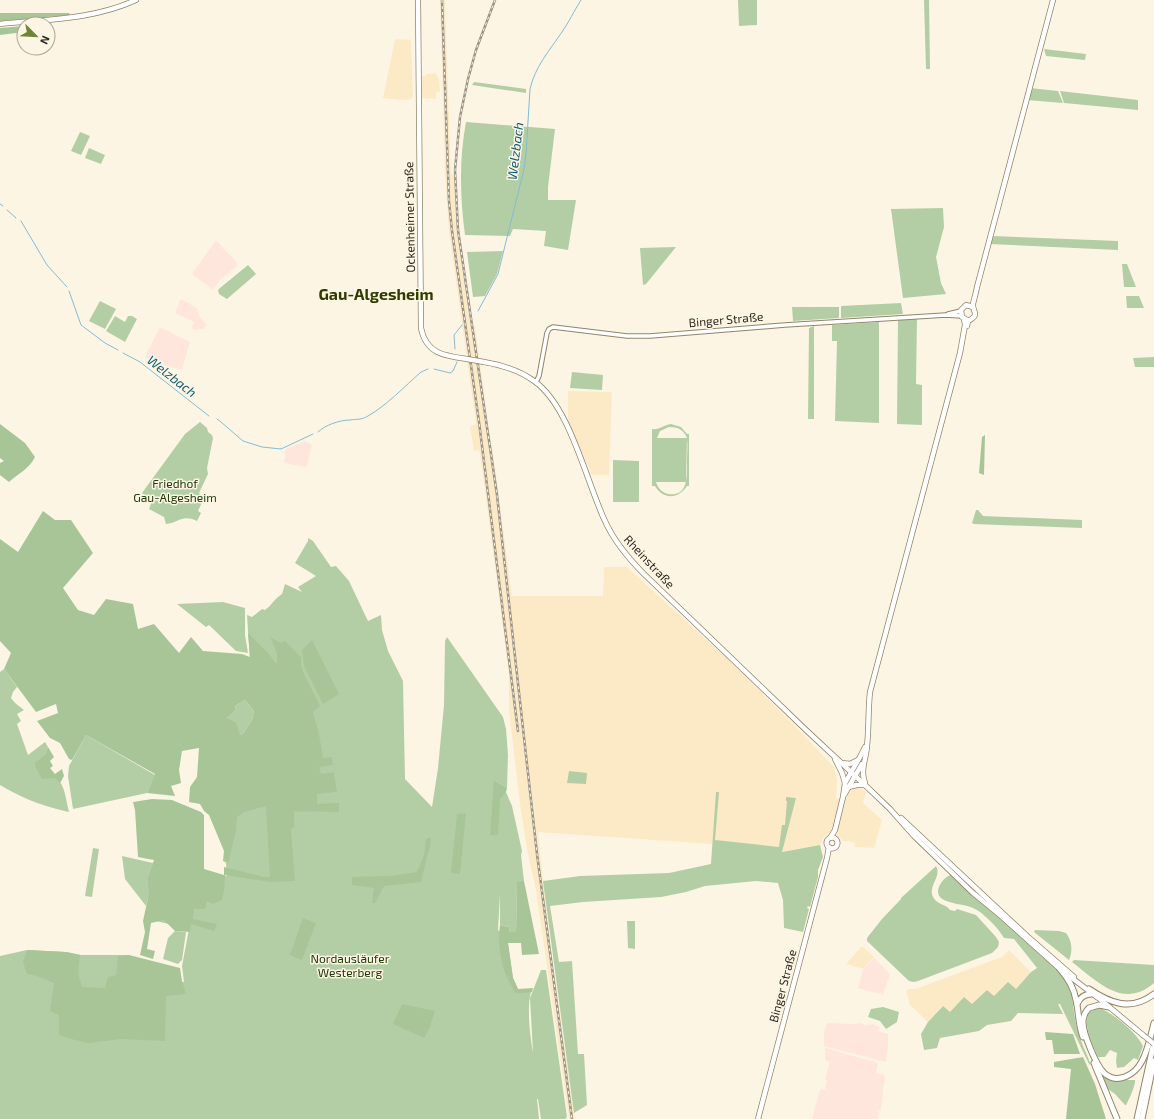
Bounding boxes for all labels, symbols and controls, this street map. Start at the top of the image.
north arrow [16,16,56,56]
text: N [38,34,53,47]
water label: Welzbach [504,121,526,181]
street label: Ockenheimer Straße [401,161,417,273]
district label: Gau-Algesheim [318,284,434,303]
street label: Binger Straße [688,309,764,329]
water label: Welzbach [144,352,200,400]
park label: Friedhof Gau-Algesheim [133,476,217,504]
street label: Rheinstraße [622,532,678,591]
street label: Binger Straße [766,948,798,1024]
park label: Nordausläufer Westerberg [310,951,390,979]

